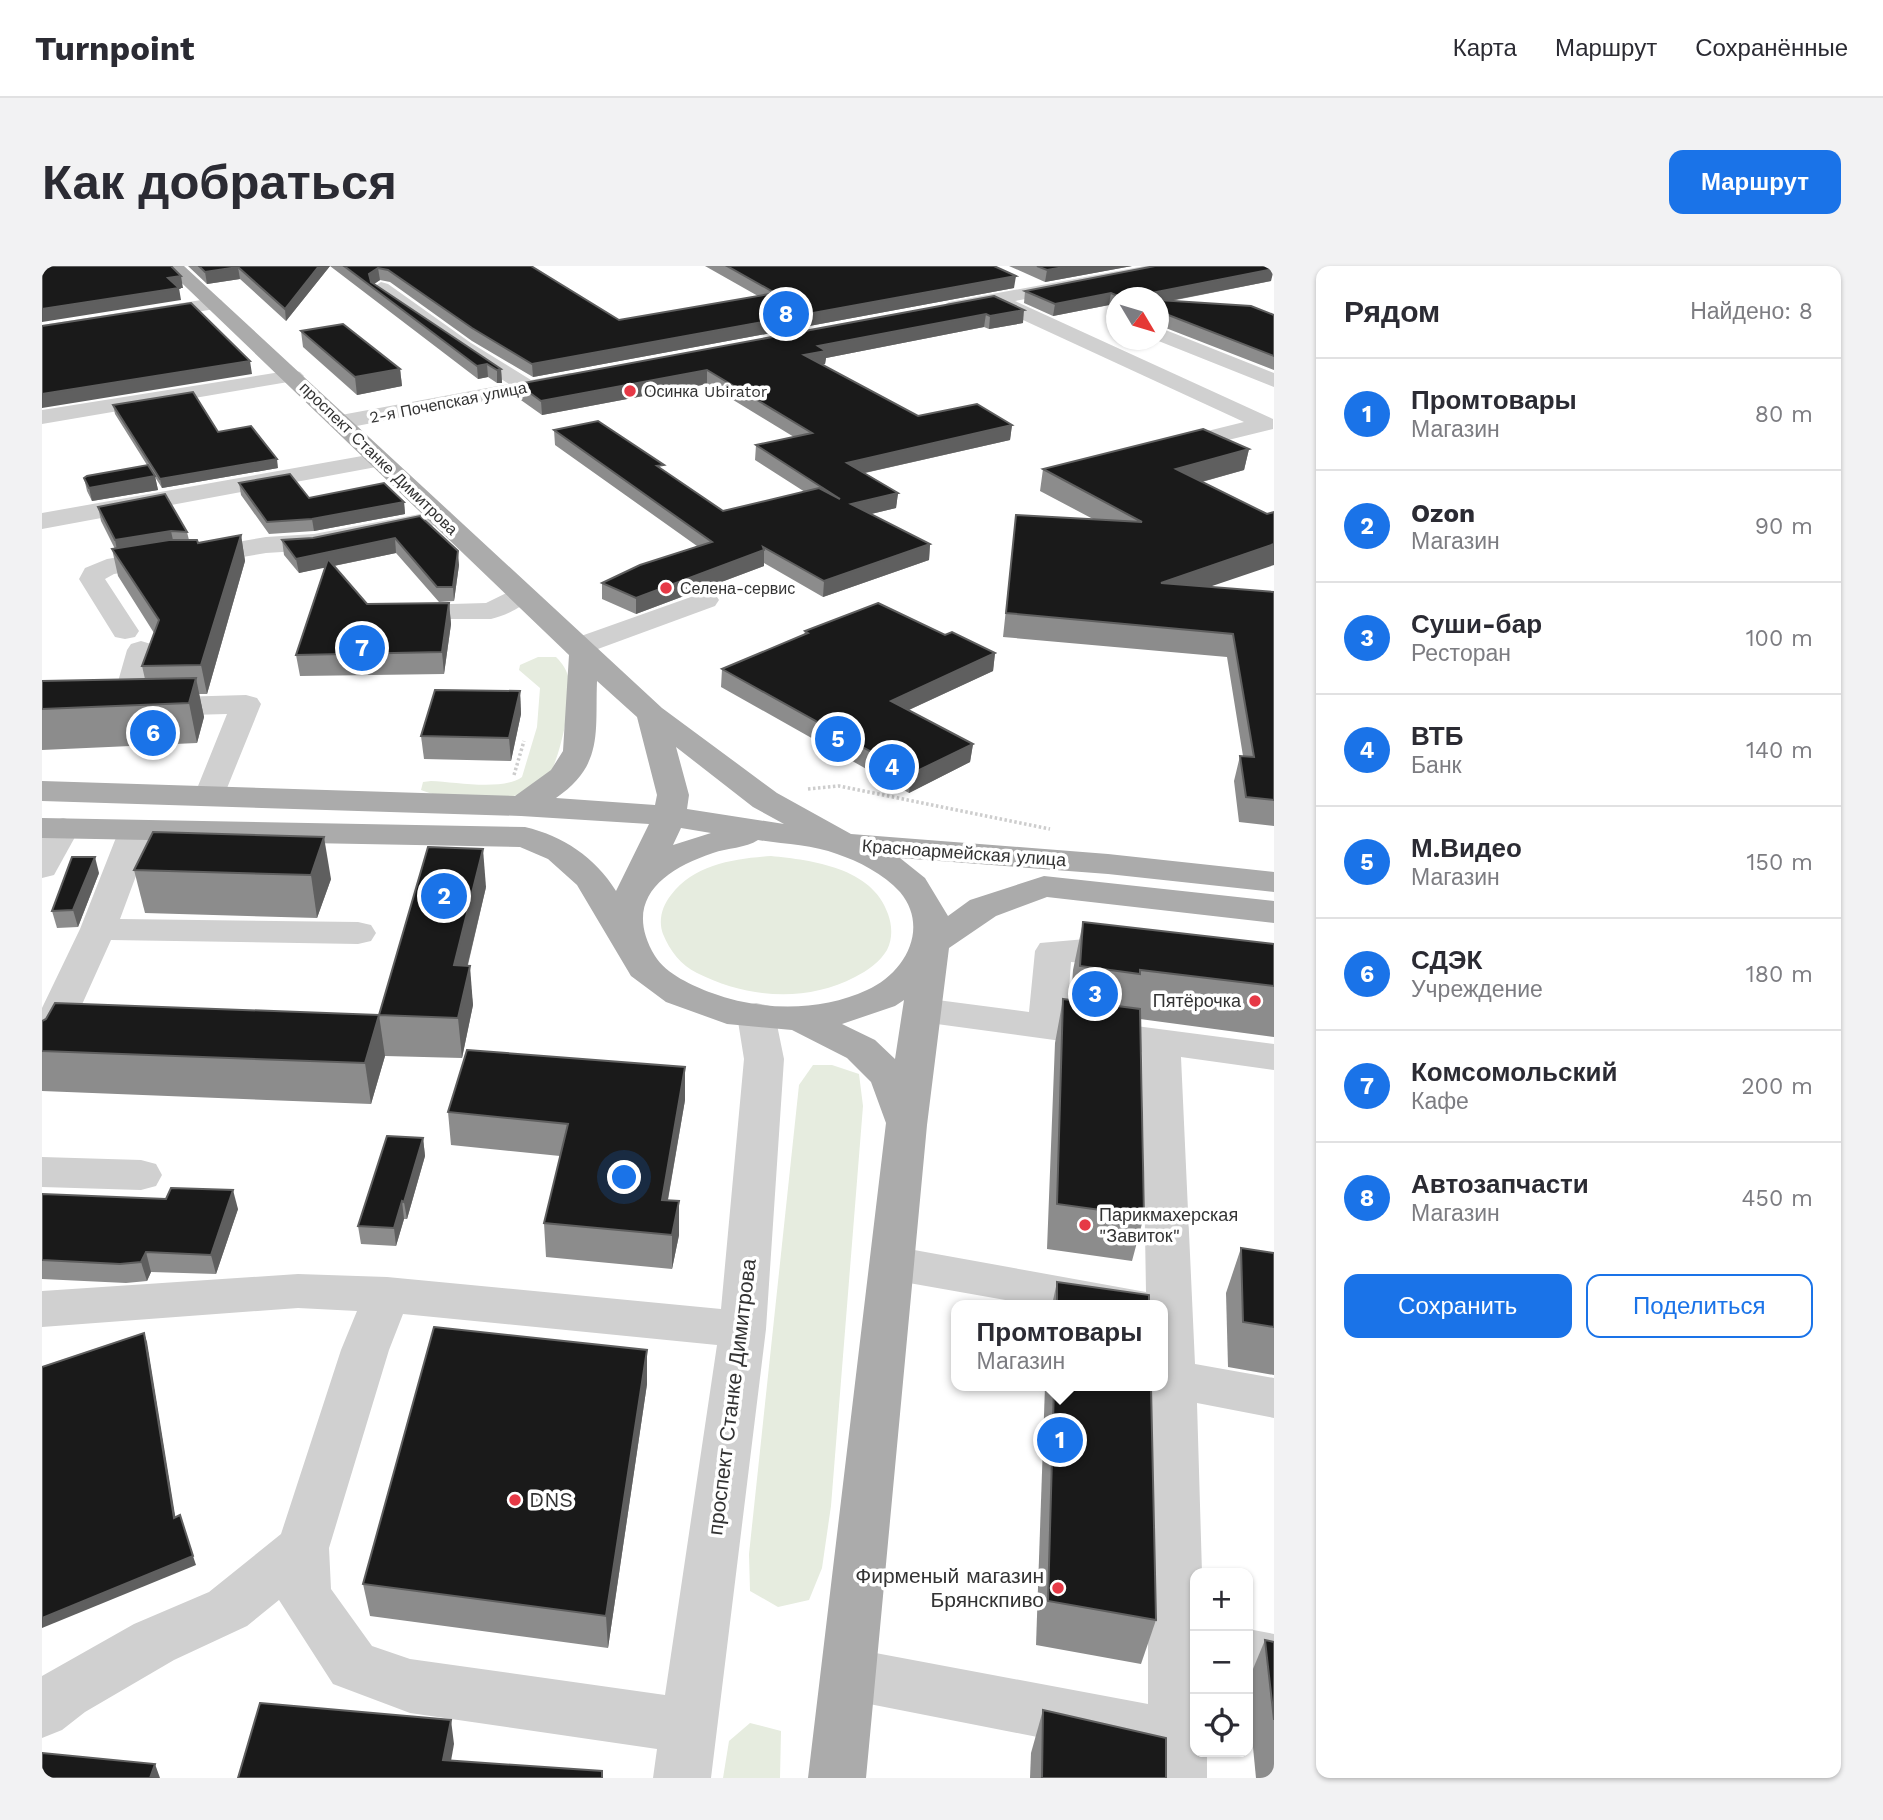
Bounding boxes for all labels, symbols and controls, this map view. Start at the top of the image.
text: Turnpoint [35,29,194,68]
text: Карта [1453,34,1517,62]
text: Маршрут [1555,34,1657,62]
text: Сохранённые [1695,34,1848,62]
button: Маршрут [1669,150,1841,214]
text: Как добраться [42,153,397,211]
north arrow [1106,287,1169,350]
pin: 8 [763,288,809,340]
text: Рядом [1344,294,1440,329]
text: Найдено: 8 [1690,298,1813,325]
street label: проспект Станке Димитрова [296,378,462,539]
street label: 2-я Почепская улица [368,378,528,427]
place label: Осинка Ubirator [644,382,768,401]
marker: Осинка Ubirator [622,383,638,399]
text: Промтовары [1411,385,1577,415]
text: 1 [1362,401,1372,428]
text: 80 m [1755,401,1813,428]
text: Магазин [1411,416,1500,443]
text: Ozon [1411,498,1475,528]
text: 2 [1360,513,1374,540]
text: 90 m [1755,513,1813,540]
text: Магазин [1411,528,1500,555]
place label: Селена-сервис [680,579,795,598]
marker: Селена-сервис [658,580,674,596]
text: Суши-бар [1411,609,1542,639]
pin: 7 [339,622,385,674]
text: 3 [1360,625,1374,652]
text: 100 m [1746,625,1813,652]
text: Ресторан [1411,640,1511,667]
pin: 6 [130,707,176,759]
pin: 5 [815,713,861,765]
text: ВТБ [1411,721,1463,751]
text: 4 [1360,737,1374,764]
text: 140 m [1746,737,1813,764]
pin: 4 [869,741,915,793]
text: Банк [1411,752,1462,779]
text: М.Видео [1411,833,1522,863]
street label: Красноармейская улица [861,835,1068,870]
text: 5 [1360,849,1374,876]
text: 150 m [1747,849,1813,876]
text: Магазин [1411,864,1500,891]
pin: 2 [421,870,467,922]
text: СДЭК [1411,945,1482,975]
text: 6 [1360,961,1374,988]
text: 180 m [1746,961,1813,988]
pin: 3 [1072,968,1118,1020]
text: Учреждение [1411,976,1543,1003]
place label: Пятёрочка [1153,990,1242,1011]
marker: Пятёрочка [1247,993,1263,1009]
text: Комсомольский [1411,1057,1617,1087]
text: 7 [1360,1073,1374,1100]
text: 200 m [1741,1073,1813,1100]
text: Кафе [1411,1088,1469,1115]
your location [607,1160,641,1194]
text: Автозапчасти [1411,1169,1589,1199]
text: 8 [1360,1185,1374,1212]
text: 450 m [1741,1185,1813,1212]
text: Магазин [1411,1200,1500,1227]
place label: Парикмахерская "Завиток" [1099,1204,1238,1246]
marker: Парикмахерская "Завиток" [1077,1217,1093,1233]
street label: проспект Станке Димитрова [702,1257,761,1537]
button: Сохранить [1344,1274,1572,1338]
button: Поделиться [1586,1274,1813,1338]
popup [951,1300,1168,1391]
text: Промтовары [977,1317,1142,1347]
text: Магазин [977,1348,1065,1375]
pin: 1 [1037,1414,1083,1466]
place label: DNS [529,1487,573,1512]
marker: DNS [507,1492,523,1508]
place label: Фирменый магазин Брянскпиво [855,1563,1044,1612]
map controls [1190,1568,1253,1757]
button: + [1190,1568,1253,1631]
marker: Фирменый магазин Брянскпиво [1050,1580,1066,1596]
button: − [1190,1631,1253,1694]
button: locate [1190,1694,1253,1757]

